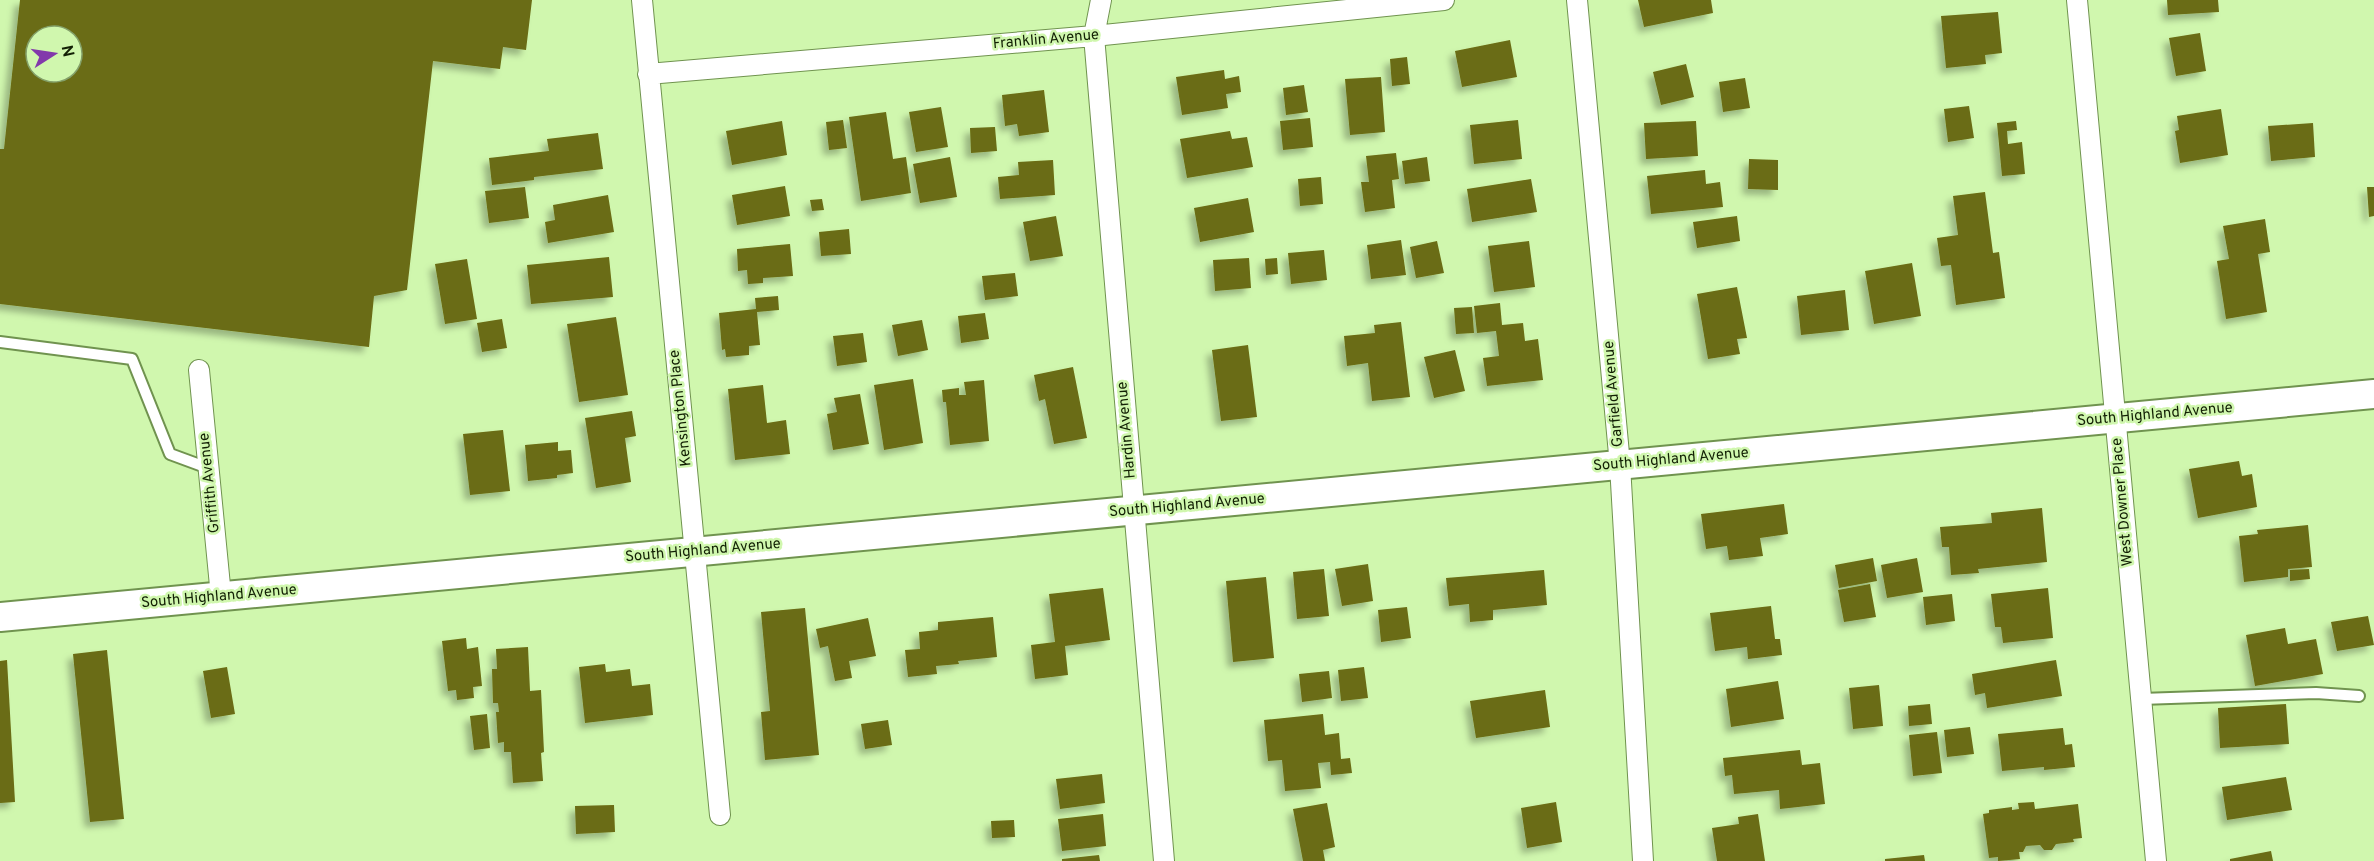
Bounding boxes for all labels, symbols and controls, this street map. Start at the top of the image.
north arrow [24,24,84,84]
street label: Franklin Avenue [992,26,1100,54]
text: N [56,44,78,59]
street label: Garfield Avenue [1600,340,1628,448]
street label: Kensington Place [665,349,697,467]
street label: Hardin Avenue [1113,381,1141,479]
street label: South Highland Avenue [2076,399,2234,431]
street label: Griffith Avenue [195,432,225,534]
street label: West Downer Place [2108,437,2138,567]
street label: South Highland Avenue [1592,444,1750,476]
street label: South Highland Avenue [1108,490,1266,522]
street label: South Highland Avenue [624,535,782,567]
street label: South Highland Avenue [140,581,298,613]

